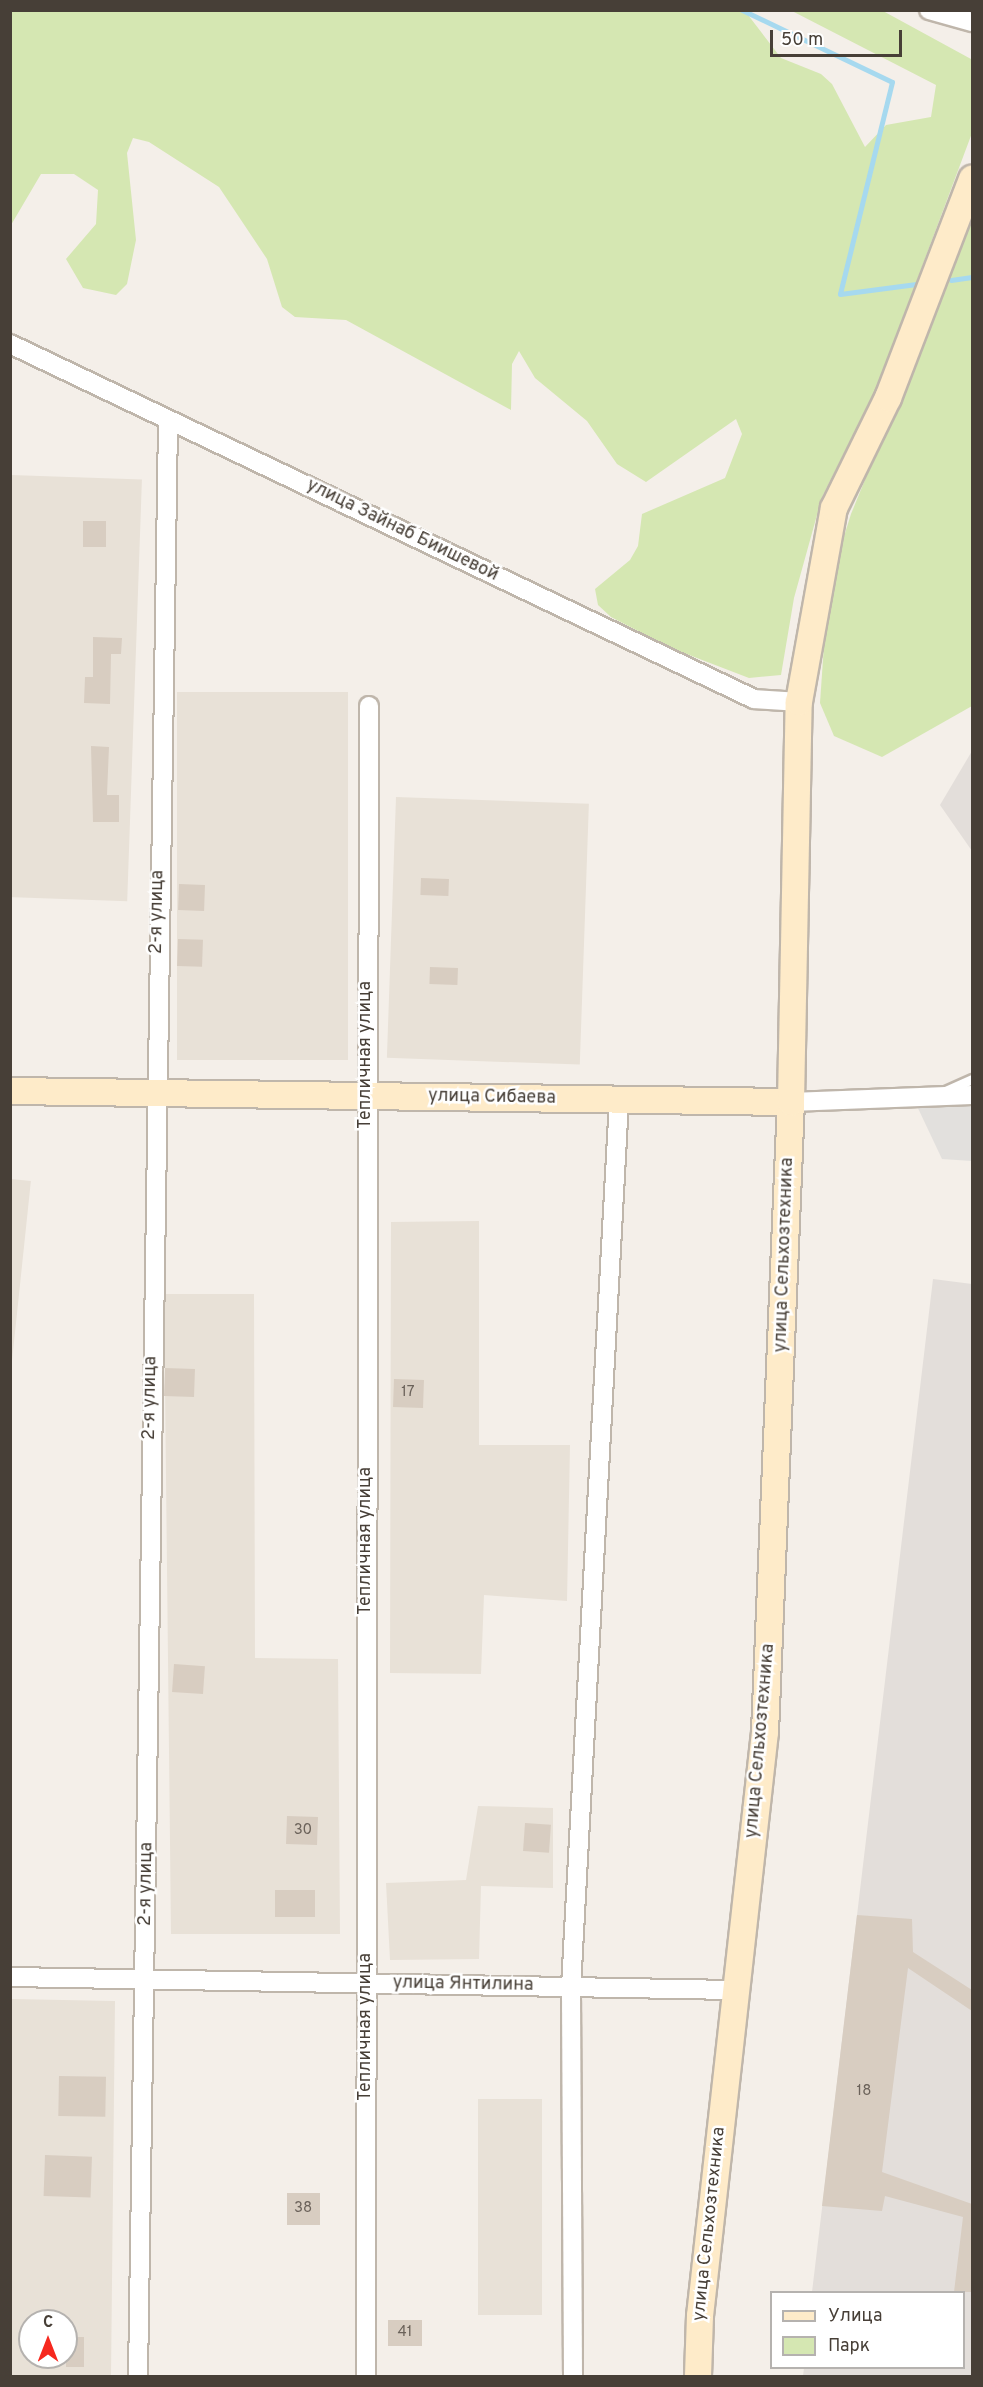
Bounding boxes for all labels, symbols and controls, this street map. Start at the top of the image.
scale bar [773,18,905,56]
text: 50 m [781,29,823,52]
street label: улица Зайнаб Биишевой [303,475,501,587]
street label: 2-я улица [146,870,170,954]
street label: Тепличная улица [355,981,377,1129]
street label: улица Сибаева [428,1086,556,1110]
street label: улица Сельхозтехника [771,1157,799,1353]
street label: 2-я улица [139,1356,163,1440]
house number: 17 [401,1384,415,1402]
street label: Тепличная улица [355,1467,377,1615]
street label: улица Сельхозтехника [742,1643,780,1839]
house number: 30 [294,1822,312,1840]
street label: 2-я улица [135,1842,159,1926]
street label: Тепличная улица [355,1953,377,2101]
street label: улица Янтилина [393,1973,533,1997]
house number: 18 [857,2083,871,2101]
street label: улица Сельхозтехника [689,2126,731,2322]
house number: 38 [294,2200,312,2218]
legend [770,2291,965,2369]
text: Улица [828,2305,882,2328]
north arrow [18,2309,78,2369]
text: С [43,2313,53,2333]
house number: 41 [398,2324,412,2342]
text: Парк [828,2335,870,2358]

